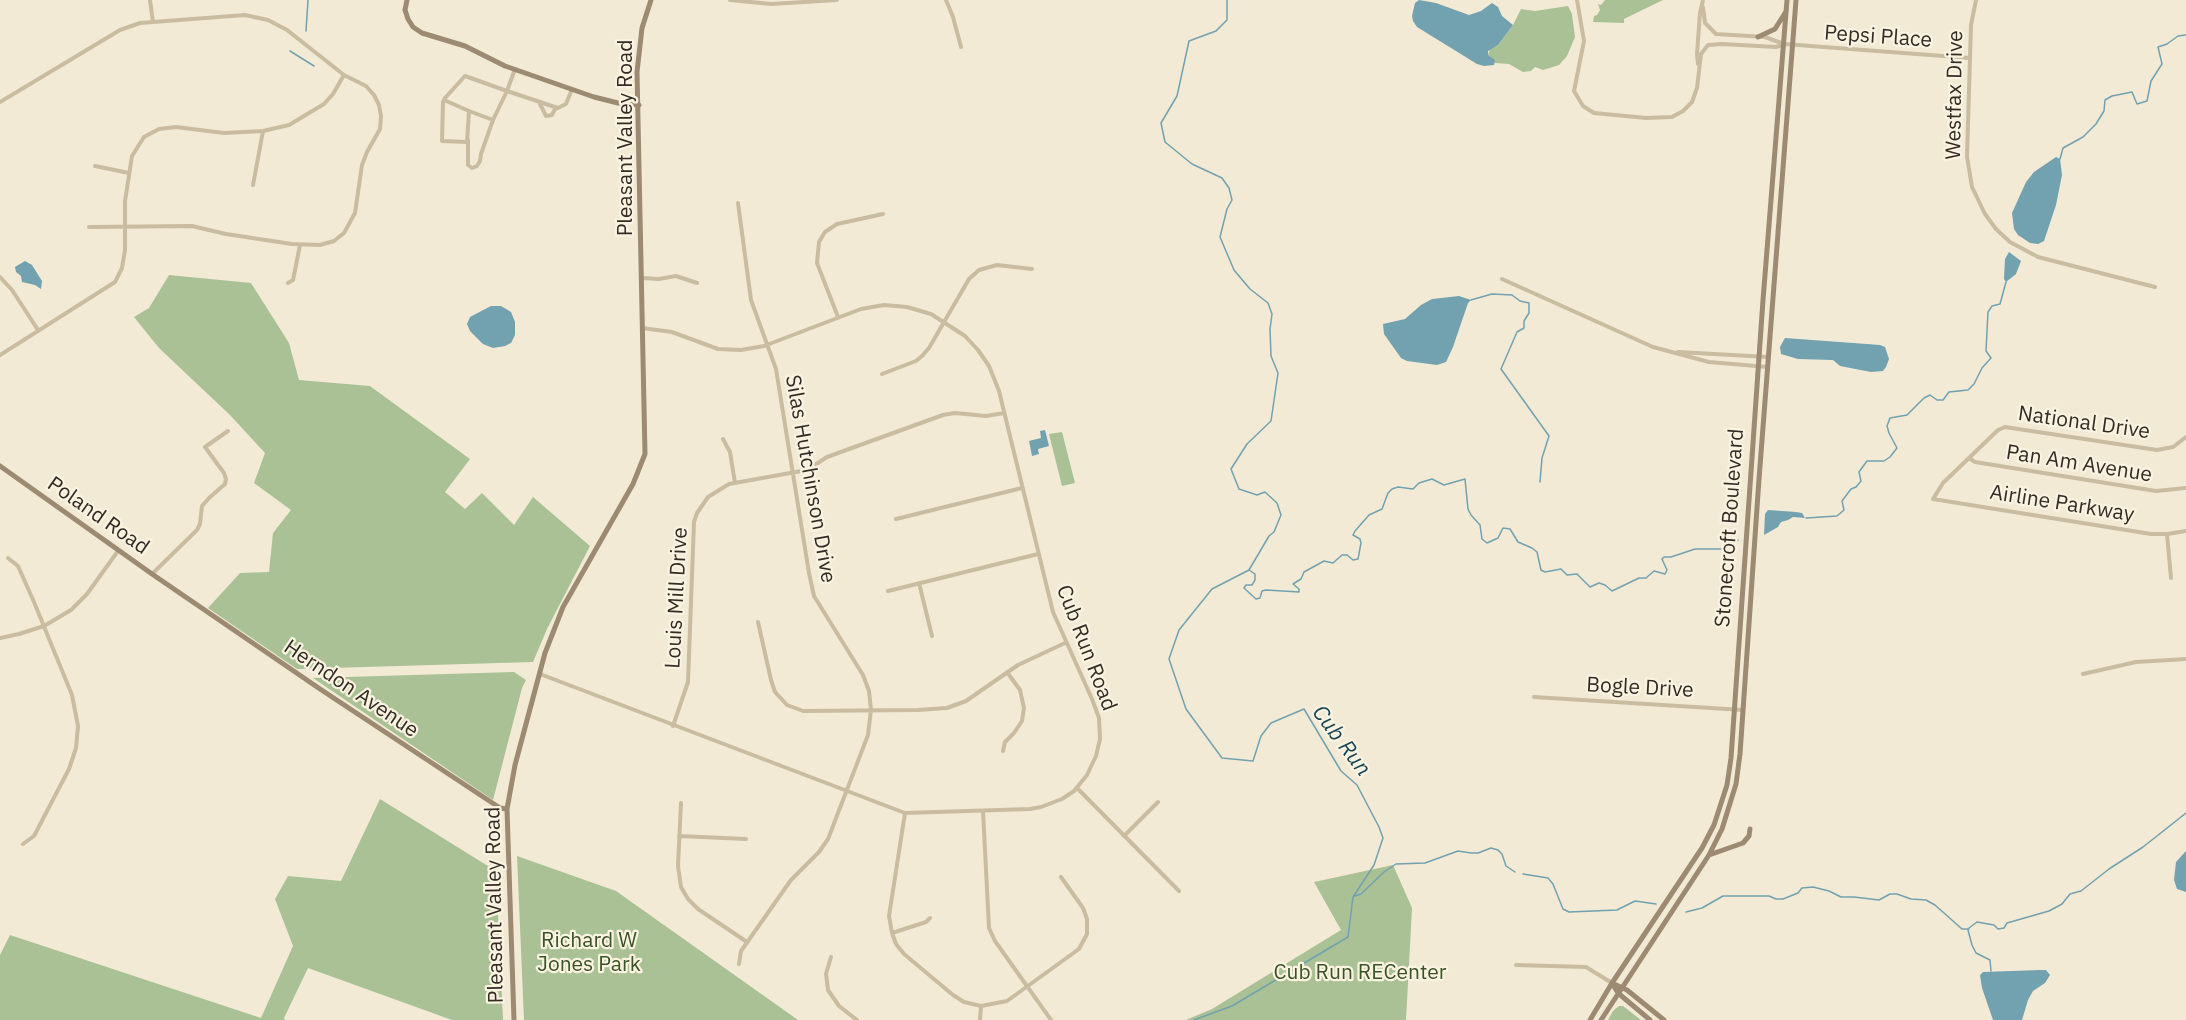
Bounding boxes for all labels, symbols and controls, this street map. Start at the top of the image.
street label: Pepsi Place [1823,21,1933,53]
street label: Westfax Drive [1941,30,1969,160]
street label: Pleasant Valley Road [613,40,639,236]
street label: Silas Hutchinson Drive [779,373,841,585]
street label: National Drive [2016,401,2152,445]
street label: Stonecroft Boulevard [1710,428,1750,628]
street label: Pan Am Avenue [2004,440,2154,488]
street label: Poland Road [42,472,154,560]
street label: Airline Parkway [1988,480,2136,528]
street label: Louis Mill Drive [661,527,693,669]
street label: Cub Run Road [1050,582,1122,714]
street label: Herndon Avenue [279,635,423,743]
street label: Bogle Drive [1586,673,1694,703]
water label: Cub Run [1306,701,1376,781]
street label: Pleasant Valley Road [481,806,509,1004]
park label: Richard W Jones Park [537,928,641,978]
park label: Cub Run RECenter [1273,960,1447,986]

